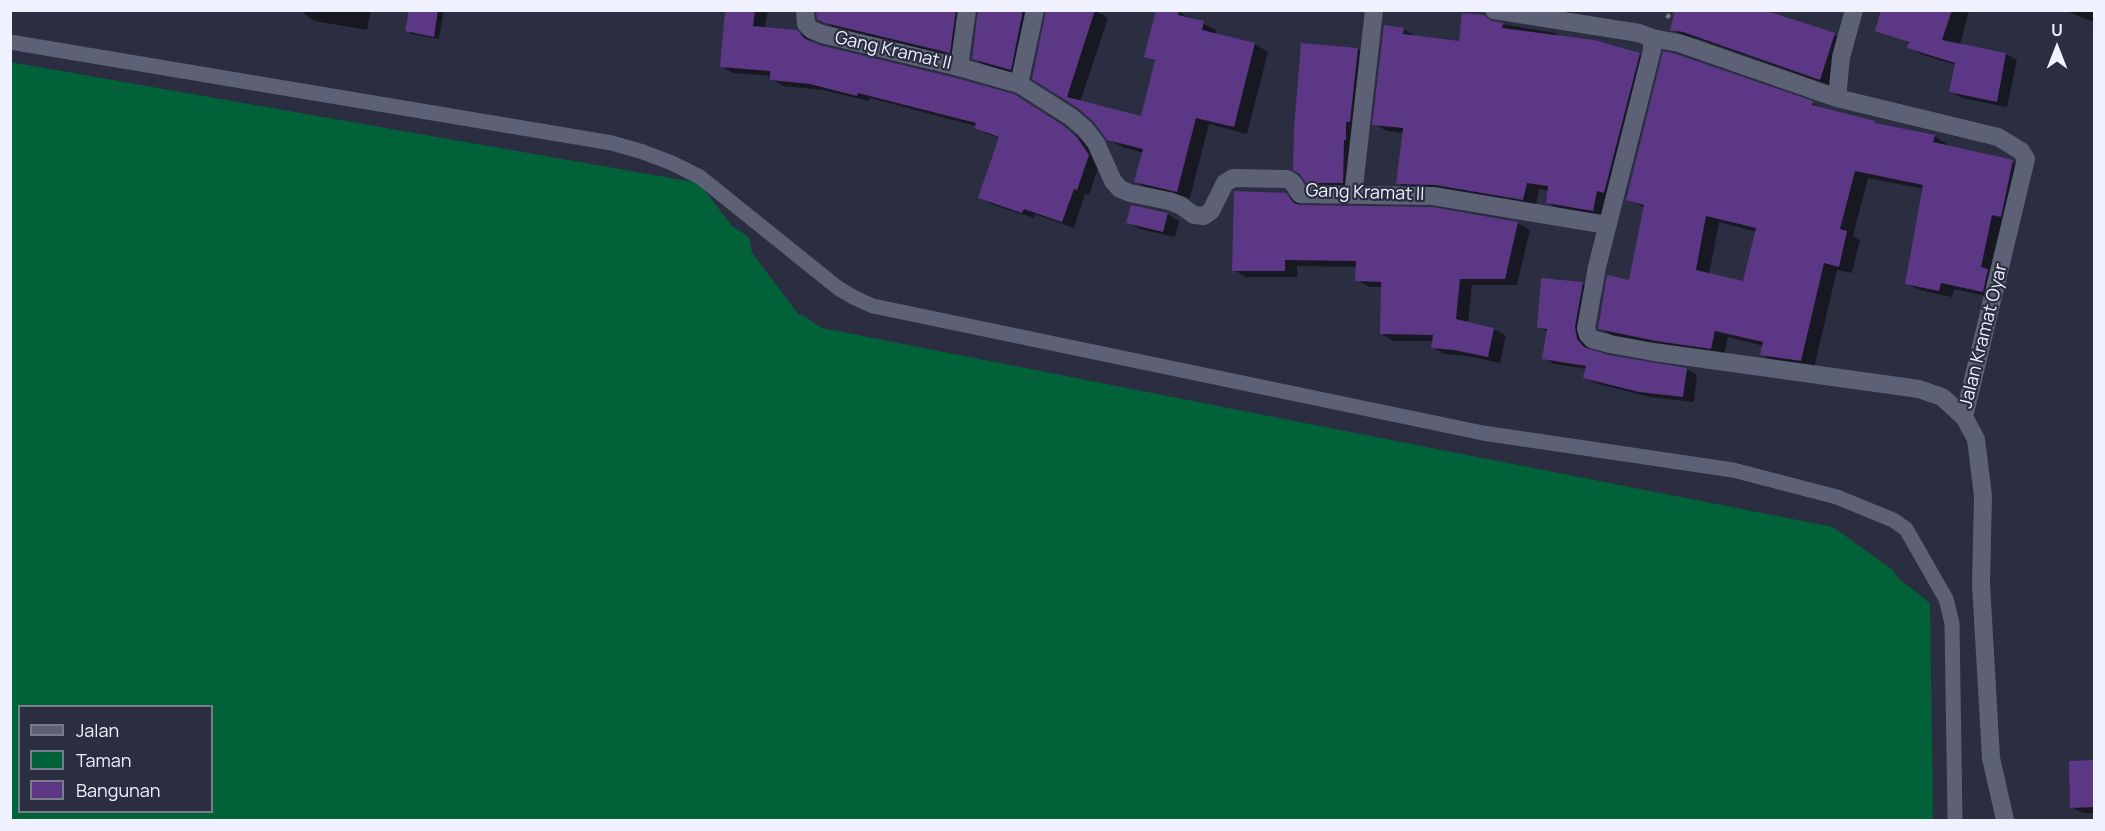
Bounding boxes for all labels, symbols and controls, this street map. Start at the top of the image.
north arrow [2027,18,2087,78]
text: U [2051,19,2063,41]
street label: Gang Kramat II [833,27,953,75]
street label: Gang Kramat II [1305,180,1425,206]
street label: Jalan Kramat Oyar [1956,261,2012,411]
legend [18,705,213,813]
text: Jalan [76,718,119,742]
text: Taman [76,748,131,772]
text: Bangunan [76,778,160,802]

